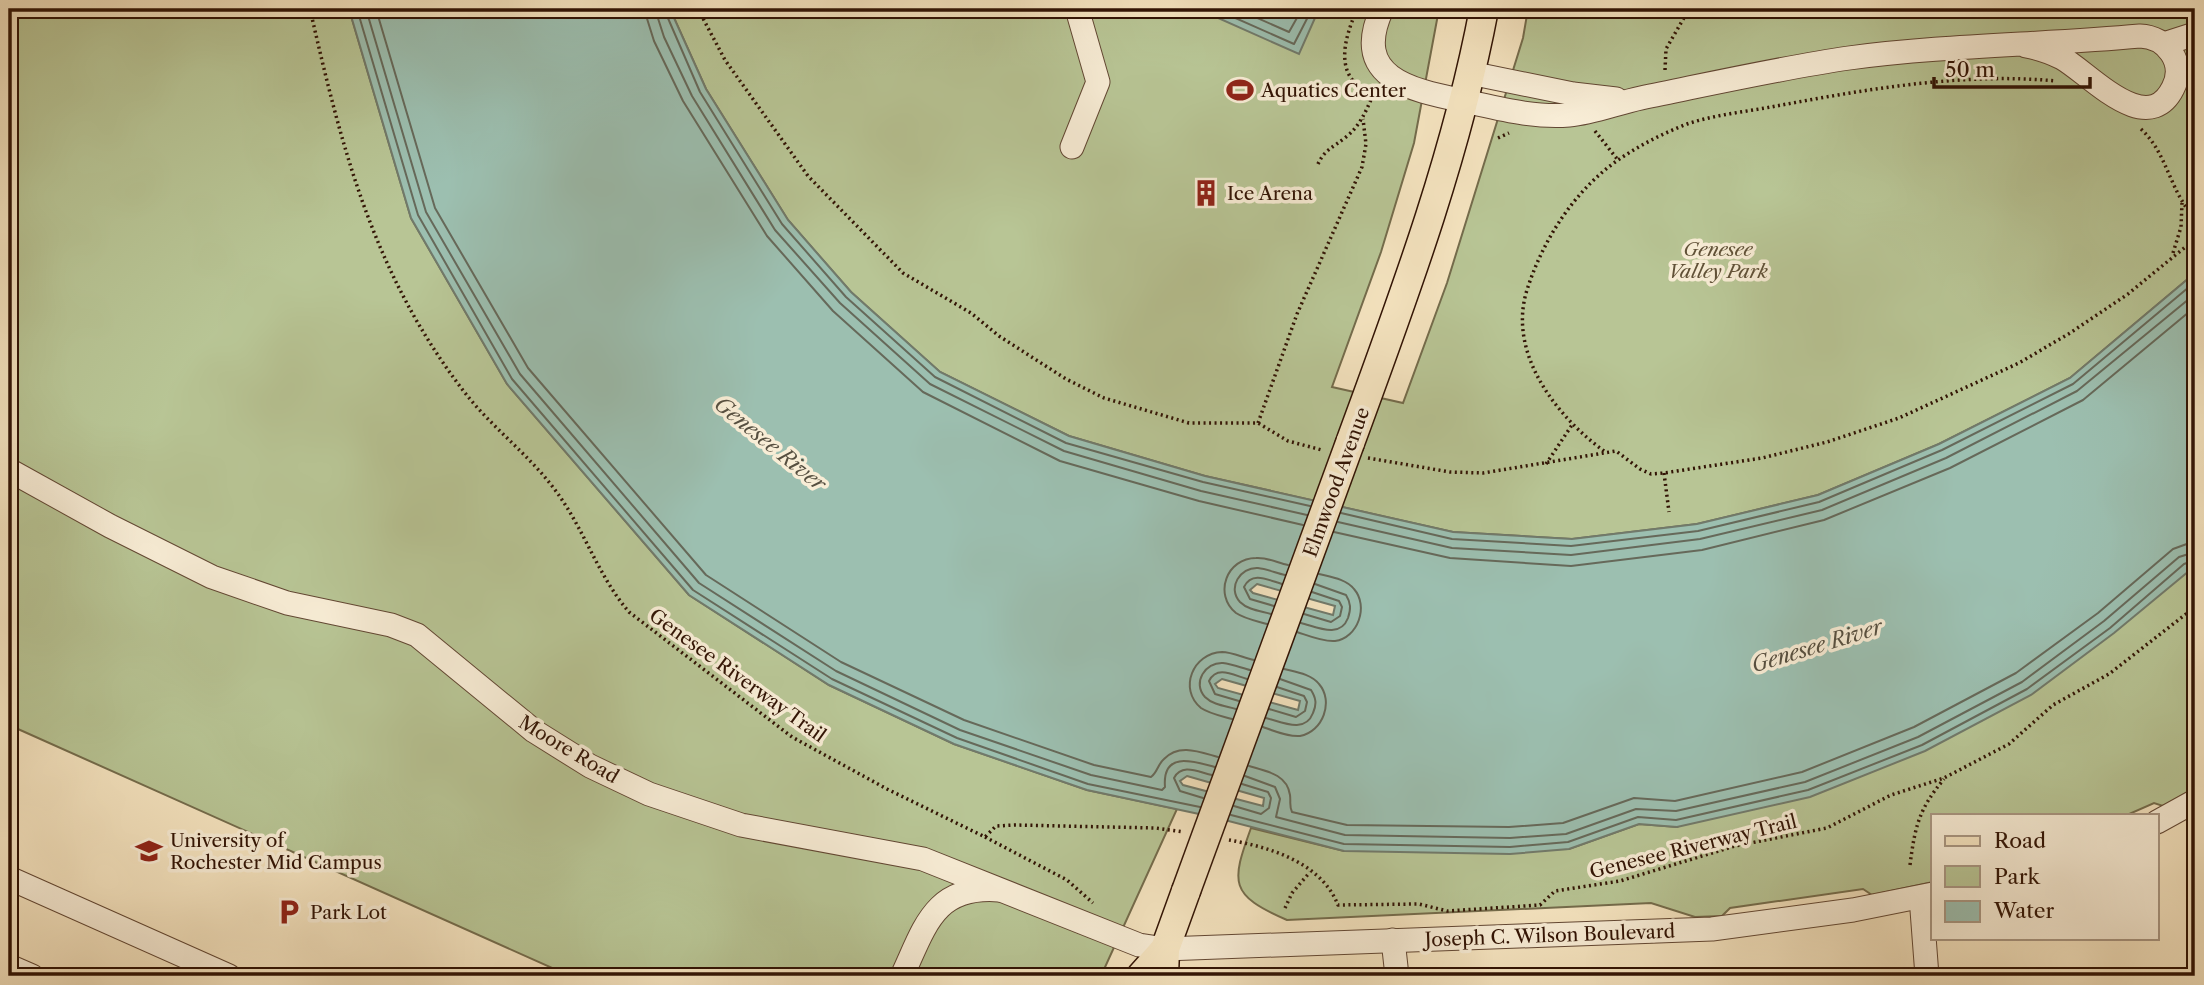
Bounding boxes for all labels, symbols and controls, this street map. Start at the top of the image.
scale bar [1934,46,2090,90]
text: 50 m [1945,57,1995,82]
sports icon: Aquatics Center [1225,75,1255,105]
place label: Aquatics Center [1260,79,1406,102]
building icon: Ice Arena [1191,178,1221,208]
place label: Ice Arena [1227,182,1313,205]
park label: Genesee Valley Park [1668,238,1768,283]
water label: Genesee River [710,391,832,497]
street label: Elmwood Avenue [1299,404,1374,560]
street label: Genesee Riverway Trail [645,604,831,747]
water label: Genesee River [1748,613,1887,677]
street label: Moore Road [515,711,623,788]
street label: Genesee Riverway Trail [1587,810,1799,883]
legend [1931,814,2158,940]
text: Road [1994,828,2046,853]
place label: University of Rochester Mid Campus [170,829,382,874]
school or university icon: University of Rochester Mid Campus [134,836,164,866]
text: Park [1994,864,2040,889]
parking icon: Park Lot [274,897,304,927]
text: Water [1993,898,2054,923]
place label: Park Lot [310,901,387,924]
street label: Joseph C. Wilson Boulevard [1421,920,1676,951]

